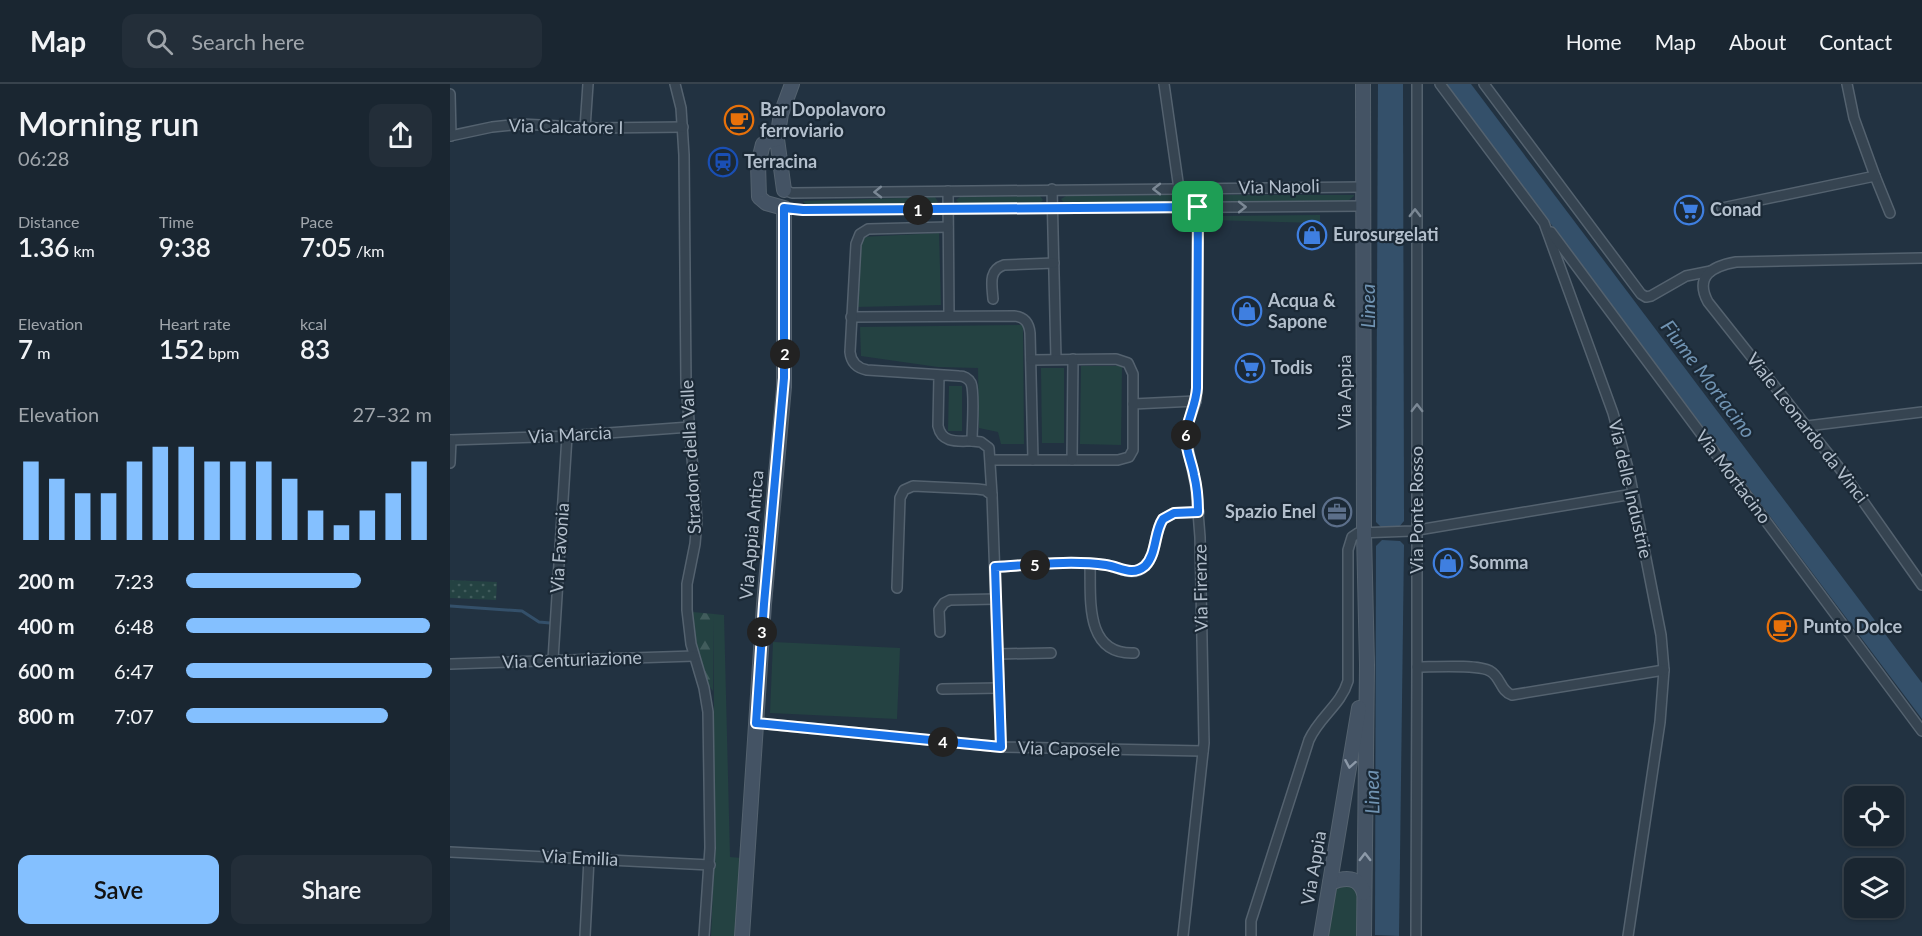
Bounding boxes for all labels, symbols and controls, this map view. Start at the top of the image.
search box [122,14,542,68]
text: Map [30,24,86,58]
icon: search [143,25,176,58]
text: Search here [191,28,305,55]
text: Home [1566,29,1622,54]
text: Map [1655,29,1696,54]
text: About [1729,29,1786,54]
text: Contact [1819,29,1892,54]
place label: Bar Dopolavoro ferroviario [760,98,886,141]
text: Morning run [18,103,199,143]
button: share [369,104,432,167]
cafe icon: Bar Dopolavoro ferroviario [723,104,755,136]
street label: Via Calcatore I [509,114,624,138]
text: 06:28 [18,146,69,170]
station icon: Terracina [707,146,739,178]
place label: Terracina [744,150,817,172]
street label: Via Napoli [1238,174,1320,198]
pin [1172,181,1223,232]
one-way arrow [1152,183,1161,195]
one-way arrow [873,186,882,198]
icon: arrive [1181,190,1214,223]
supermarket icon: Conad [1673,194,1705,226]
pin: 1 [903,195,933,225]
place label: Conad [1710,198,1762,220]
text: 1 [913,200,923,219]
one-way arrow [1237,201,1246,213]
one-way arrow [1409,208,1422,217]
text: Distance [18,212,79,231]
text: Time [159,212,194,231]
text: Pace [300,212,333,231]
shop icon: Eurosurgelati [1296,219,1328,251]
place label: Eurosurgelati [1333,223,1439,245]
text: 1.36 [18,231,69,263]
text: 9:38 [159,231,211,263]
text: 7:05 [300,231,352,263]
text: km [69,241,95,260]
text: /km [352,241,384,260]
water label: Linea [1355,284,1379,328]
place label: Acqua & Sapone [1267,289,1336,332]
shop icon: Acqua & Sapone [1231,295,1263,327]
text: Elevation [18,314,83,333]
text: Heart rate [159,314,231,333]
text: kcal [300,314,327,333]
water label: Fiume Mortacino [1657,315,1761,442]
text: 7 [18,333,33,365]
text: 152 [159,333,204,365]
text: 83 [300,333,330,365]
pin: 2 [770,339,800,369]
text: m [33,343,50,362]
text: bpm [204,343,239,362]
text: 2 [780,344,790,363]
street label: Viale Leonardo da Vinci [1742,348,1873,507]
supermarket icon: Todis [1234,352,1266,384]
street label: Via Appia [1333,354,1355,430]
place label: Todis [1271,356,1313,378]
street label: Stradone della Valle [675,379,705,535]
text: Elevation [18,402,99,426]
text: 27–32 m [352,402,432,426]
one-way arrow [1410,403,1423,412]
street label: Via delle Industrie [1604,417,1658,560]
pin: 6 [1171,420,1201,450]
street label: Via Marcia [528,421,612,447]
text: 6 [1181,425,1191,444]
street label: Via Mortacino [1691,425,1776,528]
street label: Via Ponte Rosso [1405,446,1427,574]
street label: Via Appia Antica [734,469,768,601]
office icon: Spazio Enel [1321,496,1353,528]
place label: Spazio Enel [1225,500,1316,522]
street label: Via Favonia [545,502,573,594]
street label: Via Firenze [1188,544,1212,632]
shop icon: Somma [1432,547,1464,579]
pin: 5 [1020,550,1050,580]
place label: Somma [1469,551,1528,573]
text: 5 [1030,555,1040,574]
text: 200 m [18,569,74,593]
text: 7:23 [114,569,154,593]
cafe icon: Punto Dolce [1766,611,1798,643]
text: 400 m [18,614,74,638]
text: 6:48 [114,614,154,638]
place label: Punto Dolce [1803,615,1903,637]
pin: 3 [747,617,777,647]
text: 3 [757,622,767,641]
street label: Via Centuriazione [502,646,642,672]
text: 600 m [18,659,74,683]
text: 6:47 [114,659,154,683]
text: 800 m [18,704,74,728]
text: 7:07 [114,704,154,728]
pin: 4 [928,727,958,757]
text: 4 [938,732,948,751]
street label: Via Caposele [1018,736,1120,760]
one-way arrow [1344,758,1357,768]
water label: Linea [1359,770,1383,814]
map controls [1844,786,1904,918]
button: locate [1844,786,1904,846]
street label: Via Appia [1296,829,1330,907]
street label: Via Emilia [541,844,619,870]
one-way arrow [1359,852,1371,861]
button: Save [18,855,219,924]
button: Share [231,855,432,924]
button: layers [1844,858,1904,918]

